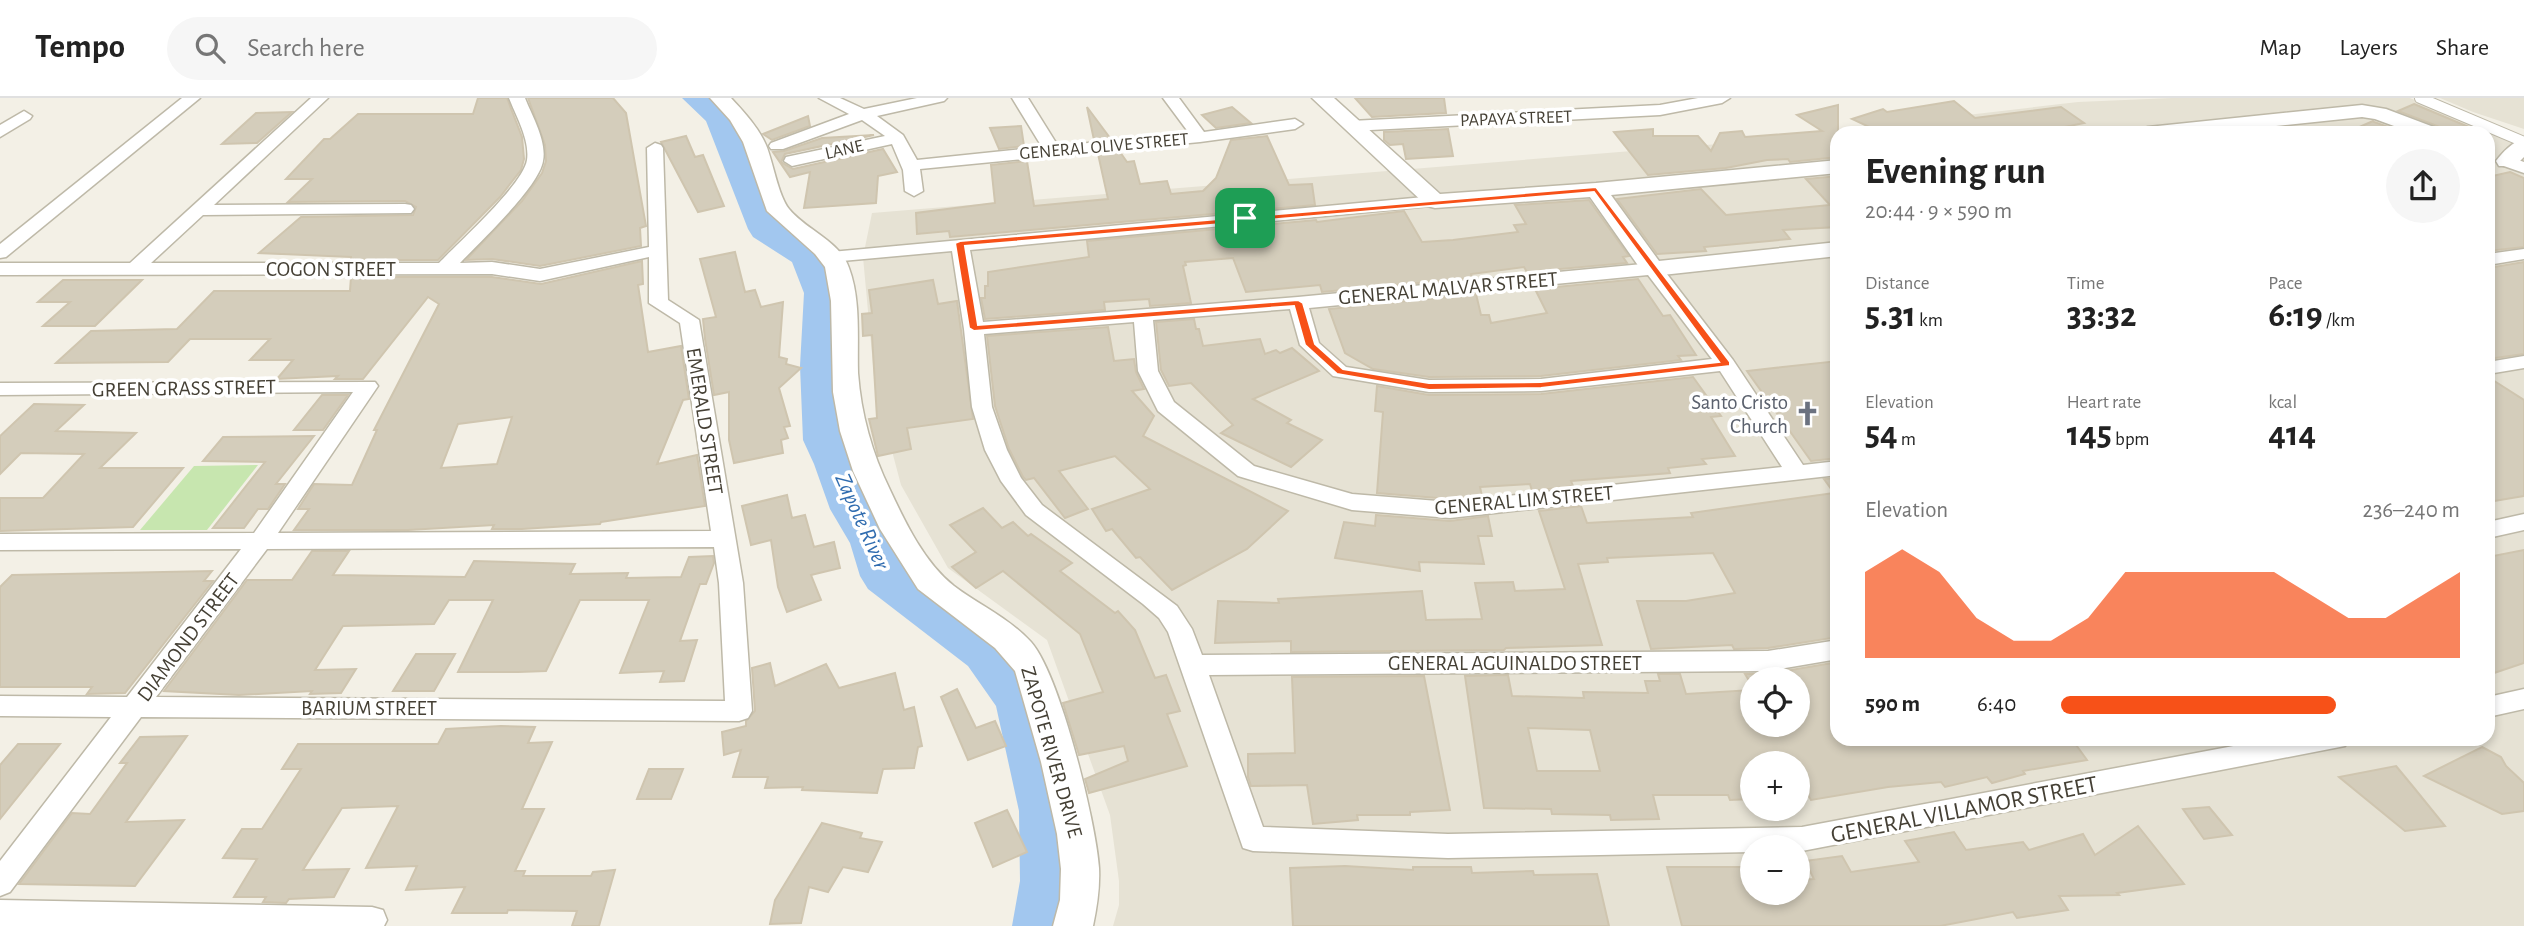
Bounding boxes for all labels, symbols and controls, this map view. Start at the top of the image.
search box [167,17,657,80]
icon: search [191,29,229,67]
text: Tempo [35,31,125,64]
text: Search here [247,35,365,61]
text: Map [2259,36,2301,60]
text: Layers [2339,36,2398,60]
text: Share [2436,36,2489,60]
street label: PAPAYA STREET [1460,108,1573,130]
street label: GENERAL OLIVE STREET [1019,131,1190,163]
street label: LANE [823,137,865,163]
button: share [2386,149,2460,223]
text: Evening run [1865,153,2046,191]
pin [1215,188,1275,248]
icon: arrive [1226,199,1264,237]
text: 20:44 · 9 × 590 m [1865,200,2012,223]
street label: COGON STREET [266,259,396,280]
street label: GENERAL MALVAR STREET [1337,268,1559,309]
text: Distance [1865,274,1929,293]
text: Time [2067,274,2105,293]
text: Pace [2268,274,2303,293]
text: 5.31 [1865,298,1916,333]
text: 33:32 [2067,298,2136,333]
text: 6:19 [2268,298,2323,333]
text: km [1916,311,1943,330]
text: /km [2323,311,2355,330]
street label: EMERALD STREET [683,346,726,496]
street label: GREEN GRASS STREET [92,376,276,401]
place label: Santo Cristo Church [1691,392,1788,437]
text: Elevation [1865,393,1934,412]
text: Heart rate [2067,393,2141,412]
text: kcal [2268,393,2297,412]
church icon: Santo Cristo Church [1794,400,1822,428]
text: 54 [1865,417,1898,452]
text: 145 [2067,417,2112,452]
text: 414 [2268,417,2316,452]
text: m [1898,430,1916,449]
text: bpm [2112,430,2150,449]
water label: Zapote River [830,470,893,573]
street label: GENERAL LIM STREET [1434,482,1614,519]
text: Elevation [1865,499,1948,522]
text: 236–240 m [2362,499,2460,522]
street label: DIAMOND STREET [133,569,243,705]
street label: GENERAL AGUINALDO STREET [1388,653,1642,674]
street label: ZAPOTE RIVER DRIVE [1017,664,1086,840]
map controls [1740,667,1810,905]
button: locate [1740,667,1810,737]
text: 590 m [1865,693,1920,716]
text: 6:40 [1977,693,2016,716]
street label: BARIUM STREET [301,698,437,719]
button: + [1740,751,1810,821]
street label: GENERAL VILLAMOR STREET [1829,772,2100,848]
button: − [1740,835,1810,905]

